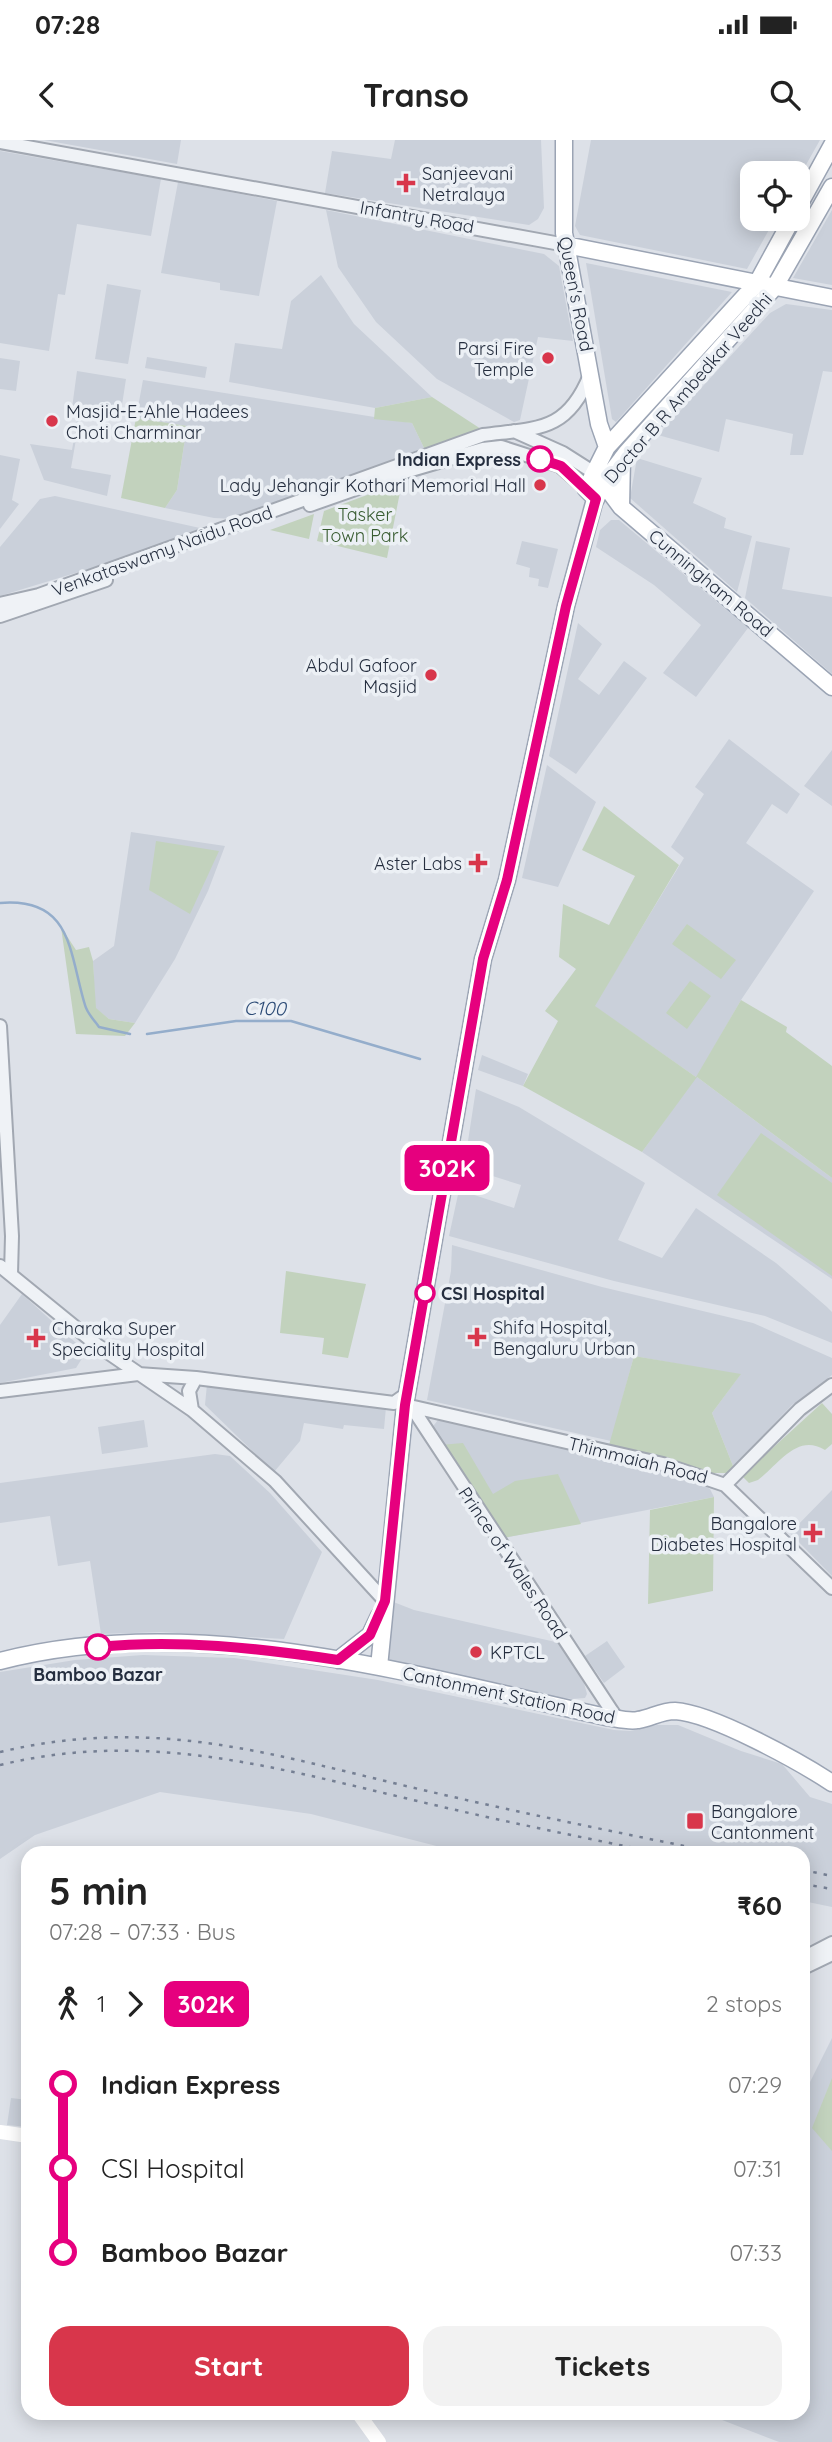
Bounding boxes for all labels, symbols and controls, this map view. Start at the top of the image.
text: 07:28 [35,8,100,41]
text: Transo [363,75,469,115]
icon: back [28,76,66,114]
icon: search [766,76,804,114]
map controls [740,161,810,231]
button: locate [740,161,810,231]
place label: Sanjeevani Netralaya [422,162,513,206]
marker: Sanjeevani Netralaya [396,173,416,193]
street label: Infantry Road [358,196,476,238]
street label: Queen's Road [554,235,598,353]
street label: Doctor B R Ambedkar Veedhi [599,288,777,488]
place label: Parsi Fire Temple [458,337,534,381]
marker: Parsi Fire Temple [540,350,556,366]
place label: Masjid-E-Ahle Hadees Choti Charminar [66,400,249,444]
marker: Masjid-E-Ahle Hadees Choti Charminar [44,413,60,429]
marker: Indian Express [527,446,553,472]
place label: Indian Express [397,448,521,471]
place label: Lady Jehangir Kothari Memorial Hall [220,474,526,497]
marker: Lady Jehangir Kothari Memorial Hall [532,477,548,493]
street label: Venkataswamy Naidu Road [49,500,275,602]
park label: Tasker Town Park [322,503,408,547]
street label: Cunningham Road [644,524,778,642]
place label: Abdul Gafoor Masjid [306,654,417,698]
marker: Abdul Gafoor Masjid [423,667,439,683]
place label: Aster Labs [374,852,462,875]
marker: Aster Labs [468,853,488,873]
water label: C100 [244,996,288,1020]
line badge: 302K [398,1145,496,1191]
text: 302K [419,1153,476,1183]
place label: CSI Hospital [441,1282,545,1305]
marker: CSI Hospital [415,1283,435,1303]
place label: Shifa Hospital, Bengaluru Urban [493,1316,636,1360]
place label: Charaka Super Speciality Hospital [52,1317,205,1361]
marker: Shifa Hospital, Bengaluru Urban [467,1327,487,1347]
marker: Charaka Super Speciality Hospital [26,1328,46,1348]
street label: Thimmaiah Road [566,1432,710,1488]
street label: Prince of Wales Road [453,1482,573,1644]
place label: Bangalore Diabetes Hospital [650,1512,797,1556]
marker: Bangalore Diabetes Hospital [803,1523,823,1543]
marker: Bamboo Bazar [85,1634,111,1660]
place label: KPTCL [490,1641,545,1664]
marker: KPTCL [468,1644,484,1660]
street label: Cantonment Station Road [401,1661,617,1729]
place label: Bamboo Bazar [33,1663,163,1686]
place label: Bangalore Cantonment [711,1800,814,1844]
marker: Bangalore Cantonment [685,1811,705,1831]
text: 5 min [49,1867,148,1915]
text: ₹60 [737,1889,782,1922]
text: 07:28 – 07:33 · Bus [49,1917,235,1946]
icon: walk [49,1985,87,2023]
icon: forward [116,1985,154,2023]
text: 1 [97,1989,106,2018]
text: 302K [178,1989,235,2019]
text: 2 stops [706,1989,782,2018]
text: Indian Express [101,2068,280,2101]
text: 07:29 [728,2070,782,2099]
text: CSI Hospital [101,2152,245,2185]
text: 07:31 [733,2154,782,2183]
text: Bamboo Bazar [101,2236,288,2269]
text: 07:33 [729,2238,782,2267]
button: Start [49,2326,409,2406]
button: Tickets [423,2326,782,2406]

